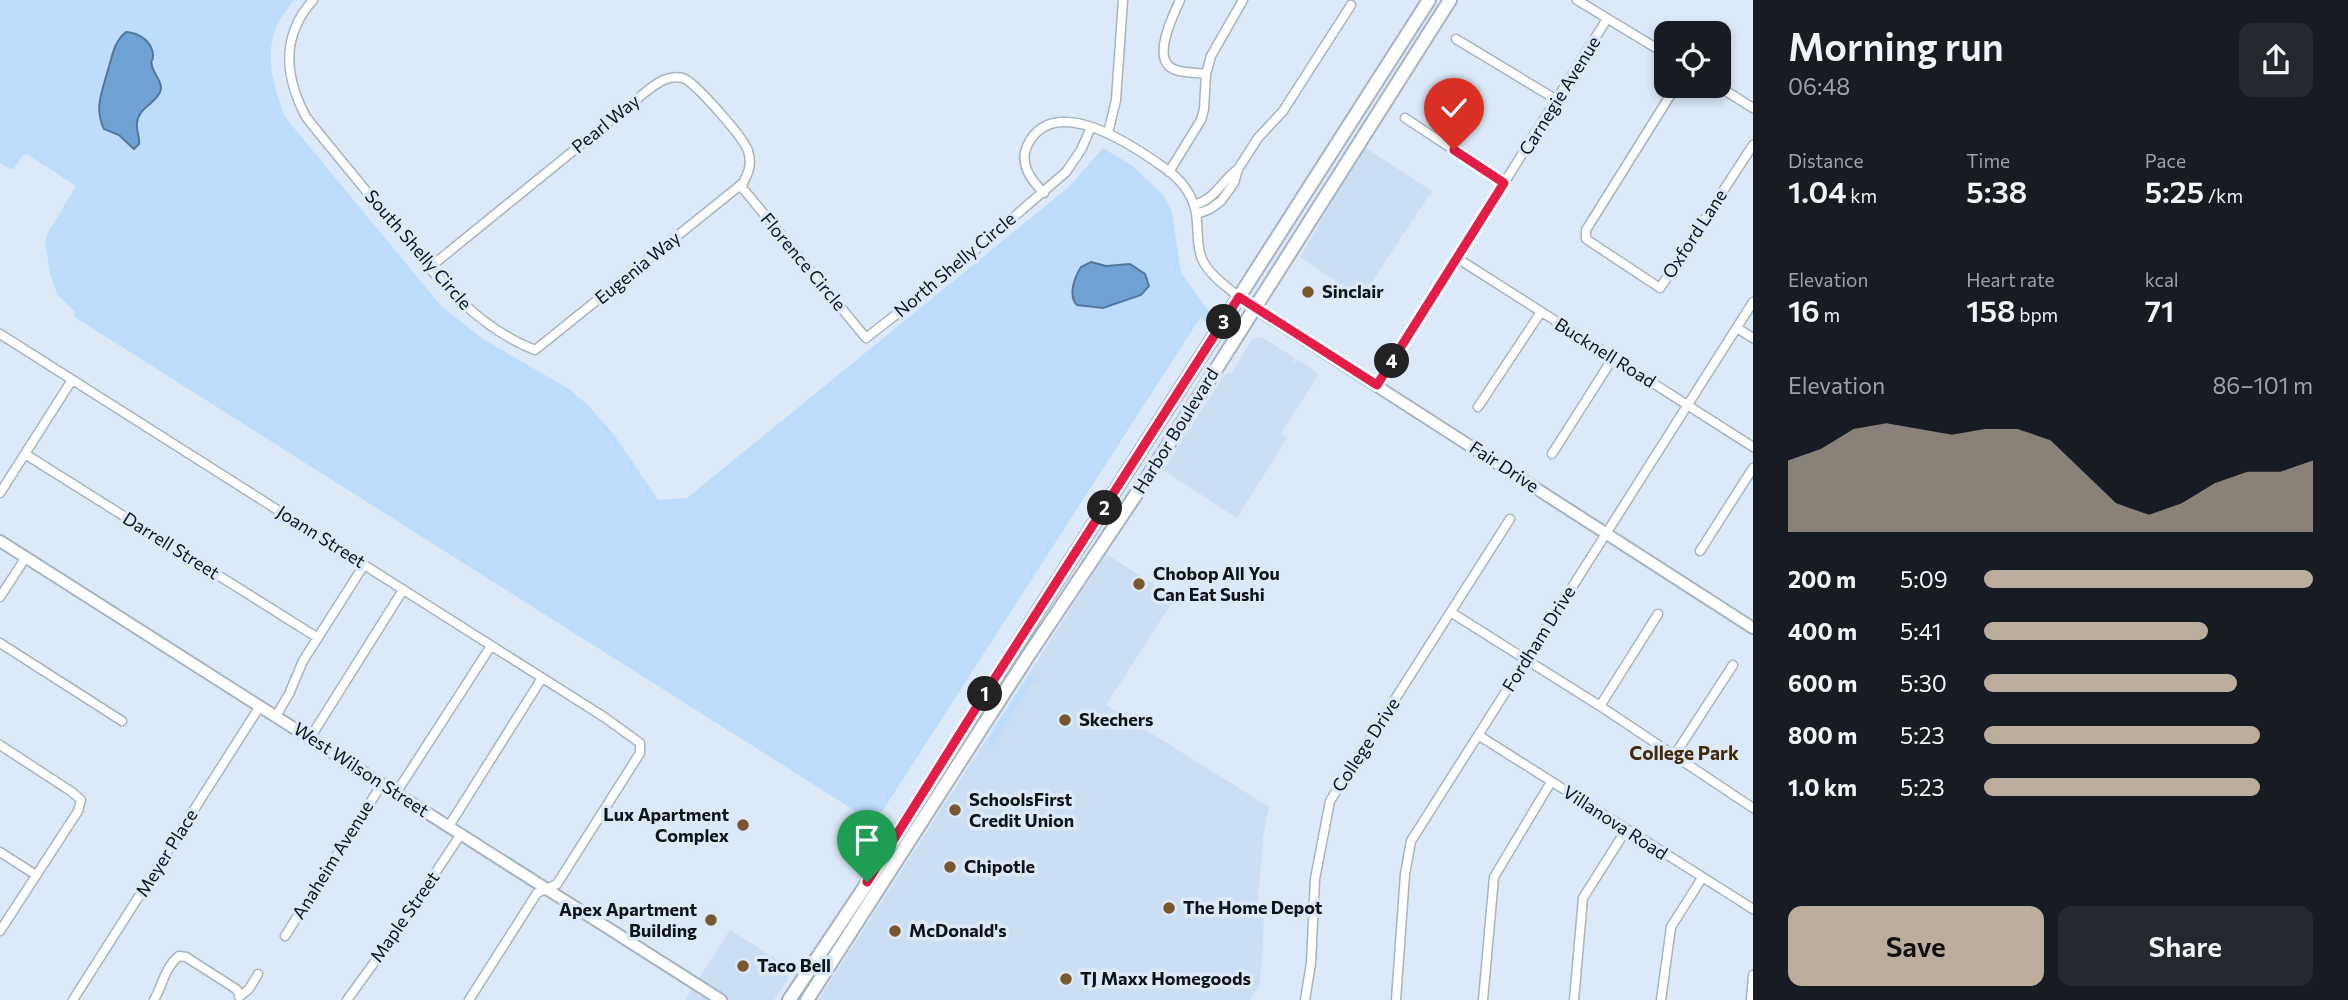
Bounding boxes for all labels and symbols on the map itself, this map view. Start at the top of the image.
street label: Carnegie Avenue [1514,32,1605,159]
pin [1424,78,1484,150]
street label: Pearl Way [567,89,644,157]
street label: South Shelly Circle [361,185,477,314]
street label: Oxford Lane [1657,185,1731,282]
street label: North Shelly Circle [889,207,1020,321]
street label: Florence Circle [756,208,851,315]
street label: Eugenia Way [590,226,685,308]
place label: Sinclair [1322,280,1384,302]
marker: Sinclair [1300,284,1316,300]
pin: 3 [1206,304,1242,340]
street label: Bucknell Road [1551,312,1660,392]
pin: 4 [1374,344,1410,378]
street label: Harbor Boulevard [1128,364,1223,497]
street label: Fair Drive [1466,436,1543,497]
pin: 2 [1088,490,1122,526]
street label: Joann Street [273,500,370,572]
street label: Darrell Street [119,507,224,584]
place label: Chobop All You Can Eat Sushi [1153,562,1280,605]
marker: Chobop All You Can Eat Sushi [1131,576,1147,592]
street label: Fordham Drive [1497,582,1579,695]
pin: 1 [968,676,1002,712]
street label: College Drive [1327,693,1404,796]
place label: Skechers [1079,708,1153,730]
marker: Skechers [1057,712,1073,728]
street label: West Wilson Street [290,717,433,821]
district label: College Park [1629,741,1739,764]
street label: Villanova Road [1559,780,1672,864]
place label: SchoolsFirst Credit Union [969,788,1074,831]
street label: Anaheim Avenue [287,796,377,923]
marker: SchoolsFirst Credit Union [947,802,963,818]
place label: Lux Apartment Complex [603,803,729,846]
street label: Meyer Place [131,805,202,900]
pin [837,810,897,882]
marker: Lux Apartment Complex [735,817,751,833]
place label: Chipotle [964,855,1035,877]
marker: Chipotle [942,859,958,875]
street label: Maple Street [365,867,443,966]
place label: The Home Depot [1183,896,1323,918]
place label: Apex Apartment Building [559,898,697,941]
marker: The Home Depot [1161,900,1177,916]
marker: Apex Apartment Building [703,912,719,928]
place label: McDonald's [909,919,1007,941]
marker: McDonald's [887,923,903,939]
place label: Taco Bell [757,954,831,976]
marker: Taco Bell [735,958,751,974]
place label: TJ Maxx Homegoods [1080,967,1251,989]
marker: TJ Maxx Homegoods [1058,971,1074,987]

